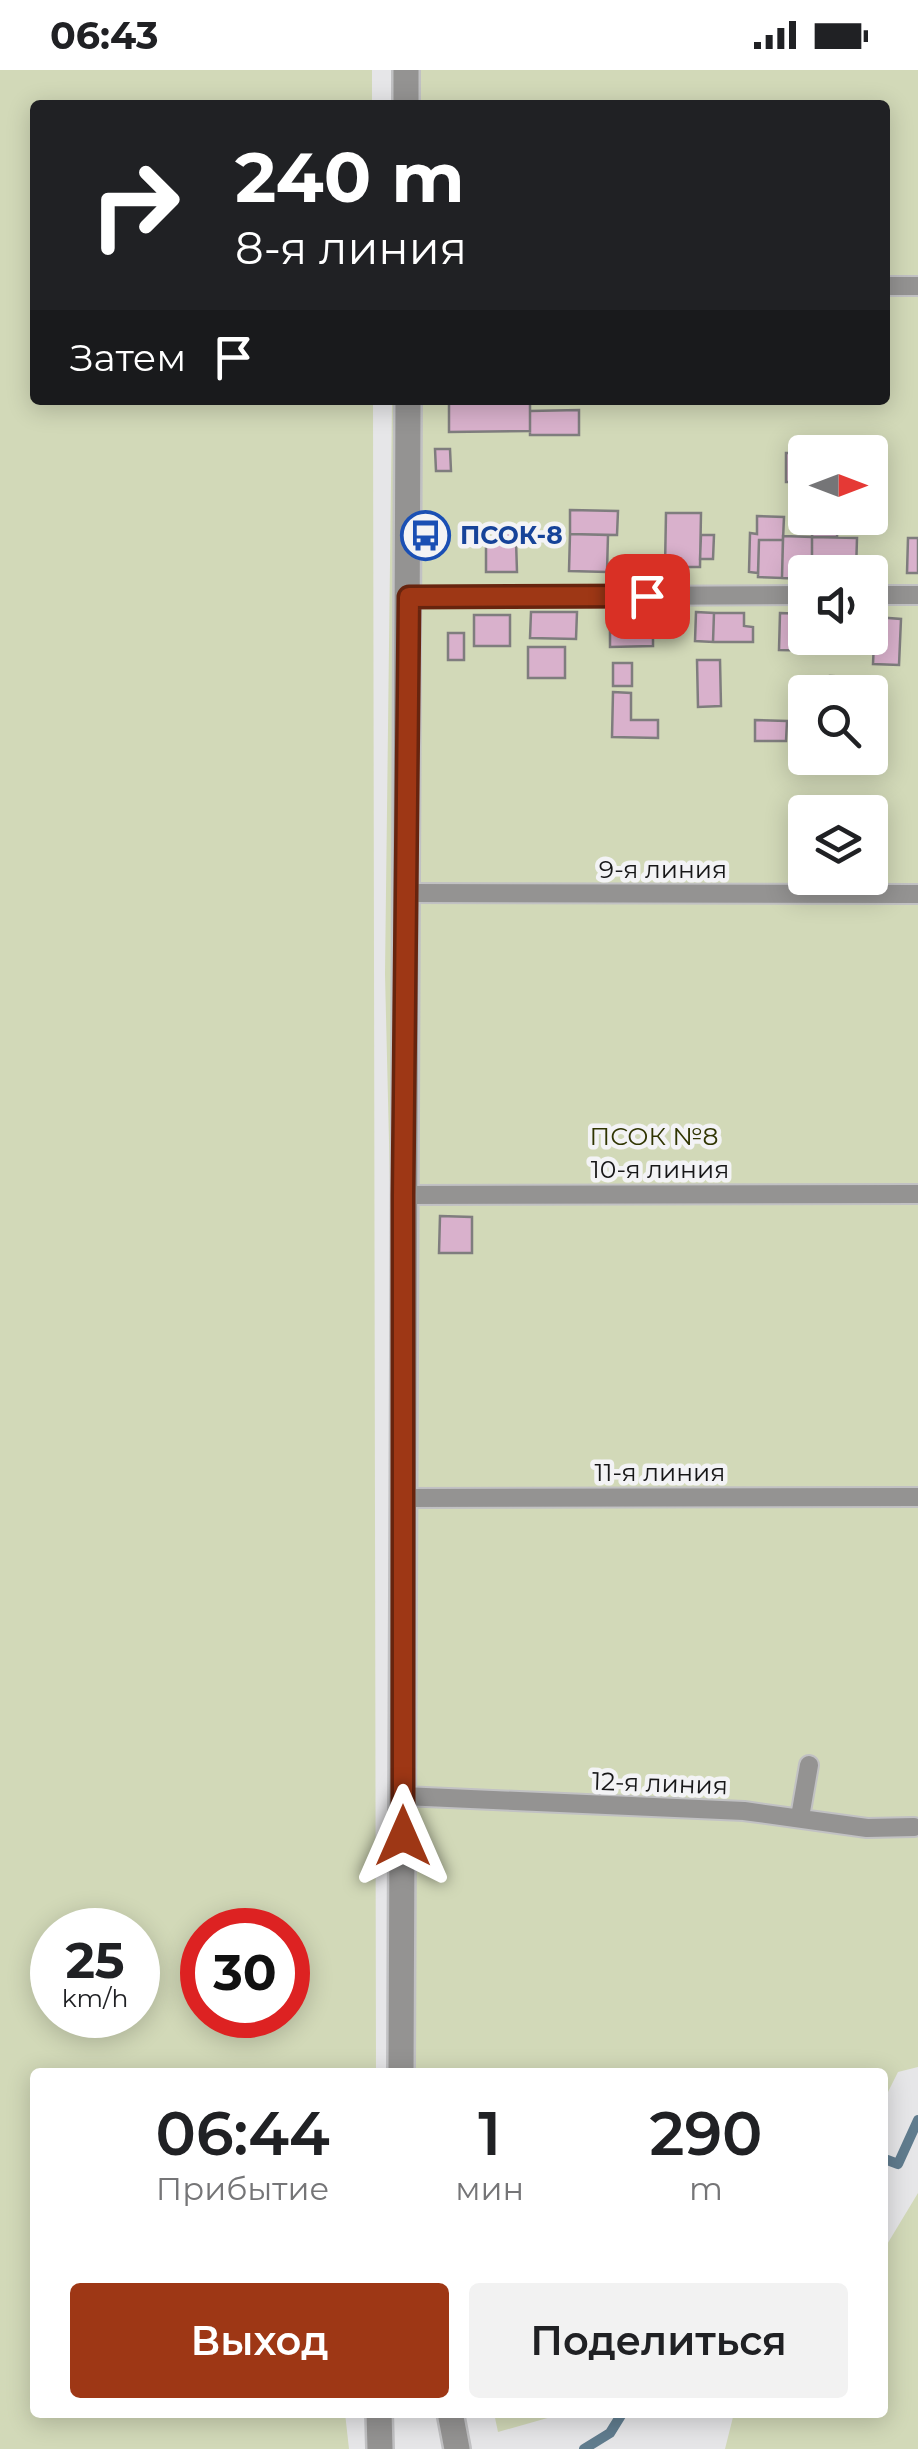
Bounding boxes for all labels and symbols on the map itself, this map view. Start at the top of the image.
north arrow [788,435,888,535]
bus stop icon: ПСОК-8 [399,509,451,561]
place label: ПСОК-8 [460,520,563,550]
pin [605,554,690,639]
street label: 9-я линия [599,854,727,884]
park label: ПСОК №8 [590,1121,718,1151]
street label: 10-я линия [591,1154,729,1184]
street label: 11-я линия [595,1457,725,1487]
street label: 12-я линия [592,1766,728,1800]
position arrow [351,1784,455,1888]
speed limit sign: 30 [180,1908,310,2038]

